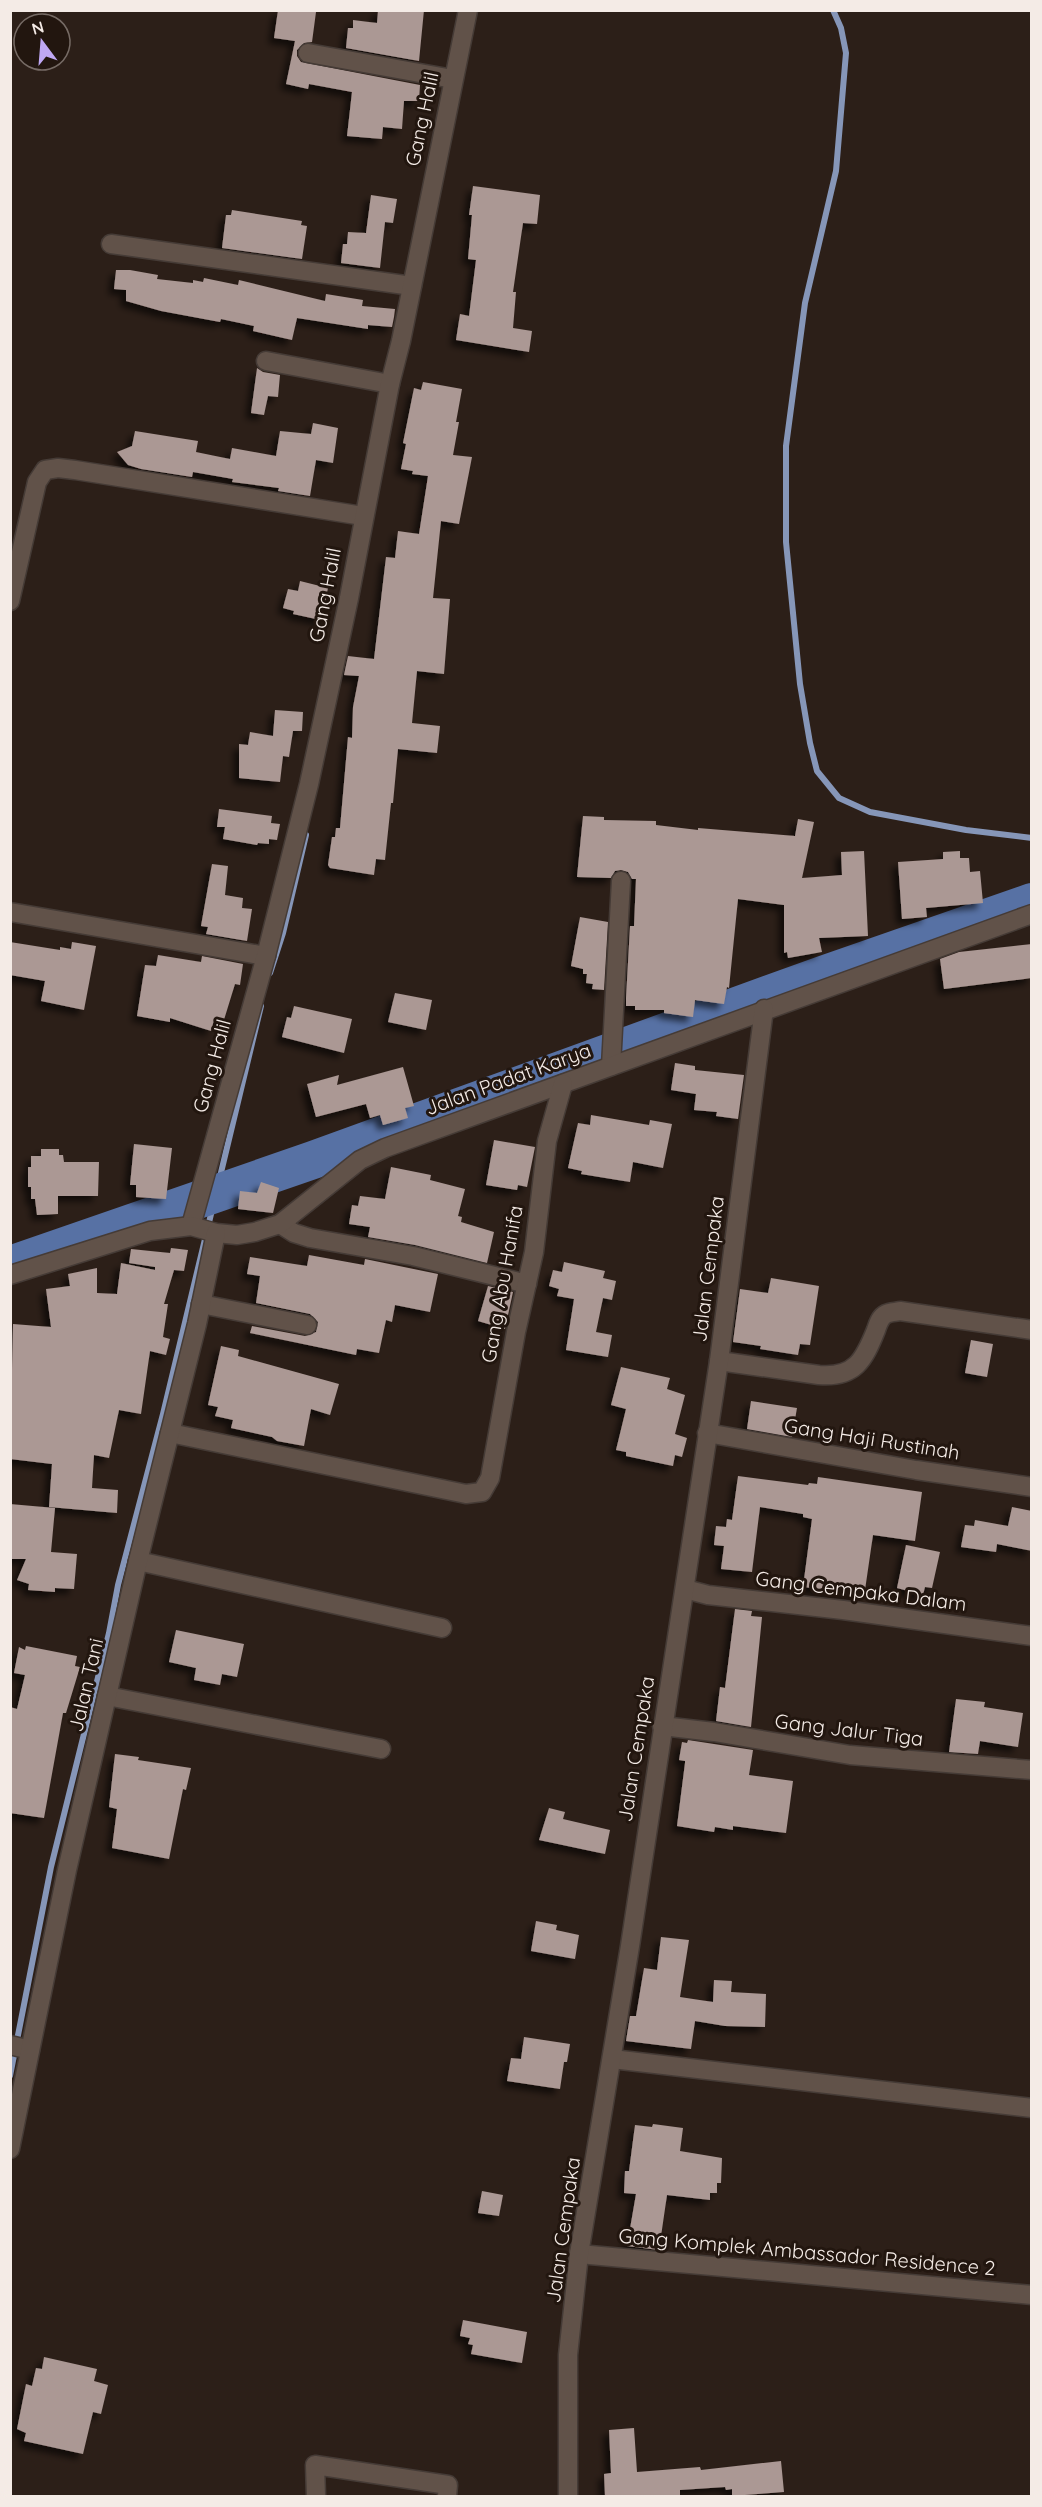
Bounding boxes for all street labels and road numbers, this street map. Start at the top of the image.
street label: Gang Halil [399,69,444,168]
street label: Gang Halil [303,545,346,644]
street label: Gang Halil [187,1016,236,1115]
street label: Jalan Padat Karya [422,1037,594,1120]
street label: Jalan Cempaka [686,1195,729,1343]
street label: Gang Abu Hanifa [475,1203,528,1365]
street label: Gang Haji Rustinah [782,1412,962,1465]
street label: Gang Cempaka Dalam [754,1565,968,1616]
street label: Jalan Tani [63,1636,108,1734]
street label: Jalan Cempaka [612,1674,659,1823]
street label: Gang Jalur Tiga [773,1708,925,1751]
street label: Jalan Cempaka [540,2155,585,2304]
street label: Gang Komplek Ambassador Residence 2 [617,2223,997,2280]

